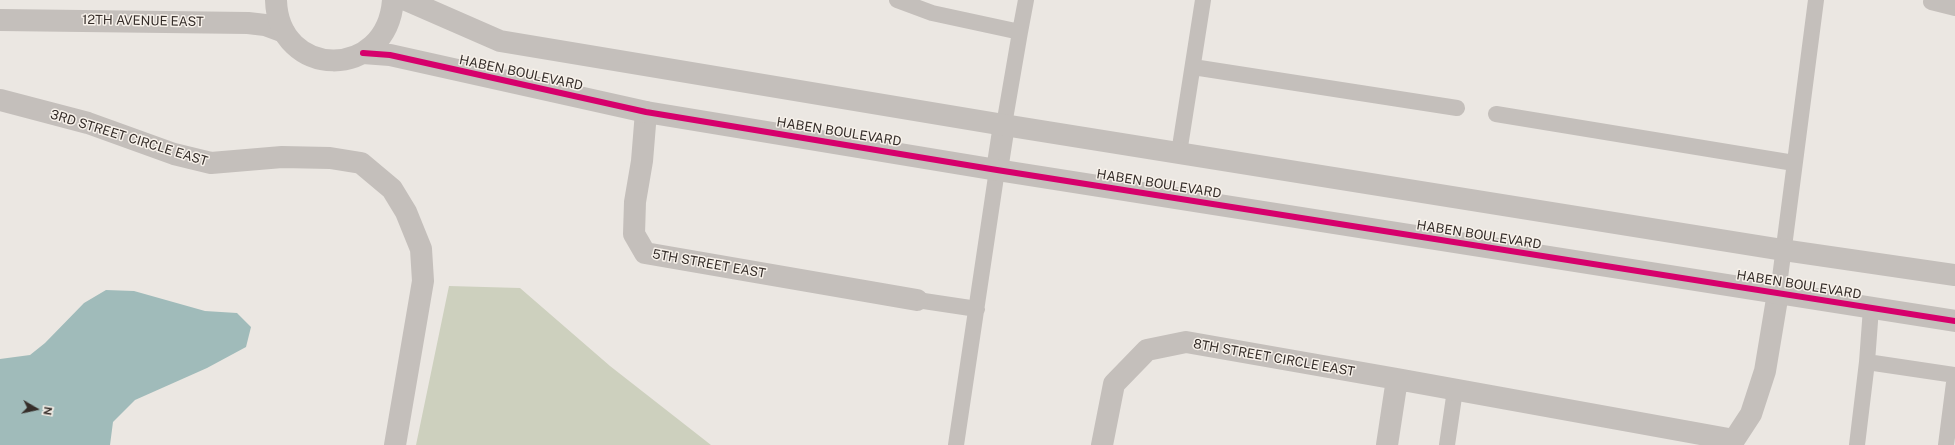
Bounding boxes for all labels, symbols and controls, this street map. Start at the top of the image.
street label: 12TH AVENUE EAST [82,12,204,30]
street label: HABEN BOULEVARD [458,52,584,94]
street label: 3RD STREET CIRCLE EAST [48,107,210,169]
street label: HABEN BOULEVARD [775,114,903,150]
street label: HABEN BOULEVARD [1095,166,1223,202]
street label: HABEN BOULEVARD [1415,217,1543,253]
street label: 5TH STREET EAST [651,246,767,282]
street label: HABEN BOULEVARD [1735,267,1863,303]
street label: 8TH STREET CIRCLE EAST [1192,336,1356,380]
north arrow [16,389,56,429]
text: N [41,406,54,416]

